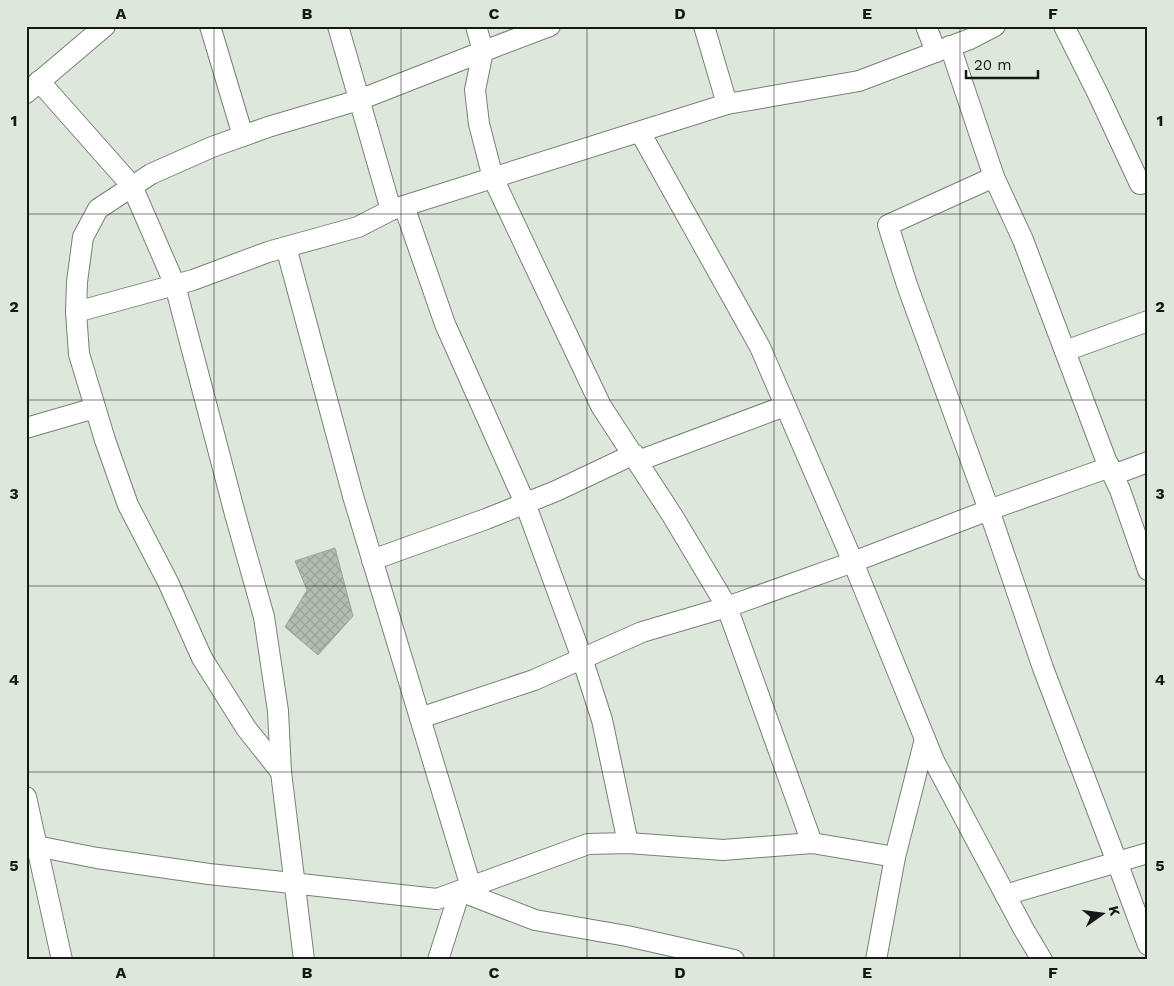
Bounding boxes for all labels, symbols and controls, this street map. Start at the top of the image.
text: A [116,4,127,23]
text: B [302,4,313,23]
text: C [489,4,500,23]
text: D [674,4,686,23]
text: E [862,4,872,23]
text: F [1048,4,1058,23]
scale bar [966,48,1039,80]
text: 20 m [974,56,1012,74]
text: 1 [11,111,17,130]
text: 1 [1157,111,1163,130]
text: 2 [9,297,19,316]
text: 2 [1155,297,1165,316]
text: 3 [9,484,19,503]
text: 3 [1155,484,1165,503]
text: 4 [9,670,19,689]
text: 4 [1155,670,1165,689]
text: 5 [9,856,19,875]
text: 5 [1155,856,1165,875]
north arrow [1076,888,1126,938]
text: K [1106,904,1124,918]
text: A [116,963,127,982]
text: B [302,963,313,982]
text: C [489,963,500,982]
text: D [674,963,686,982]
text: E [862,963,872,982]
text: F [1048,963,1058,982]

